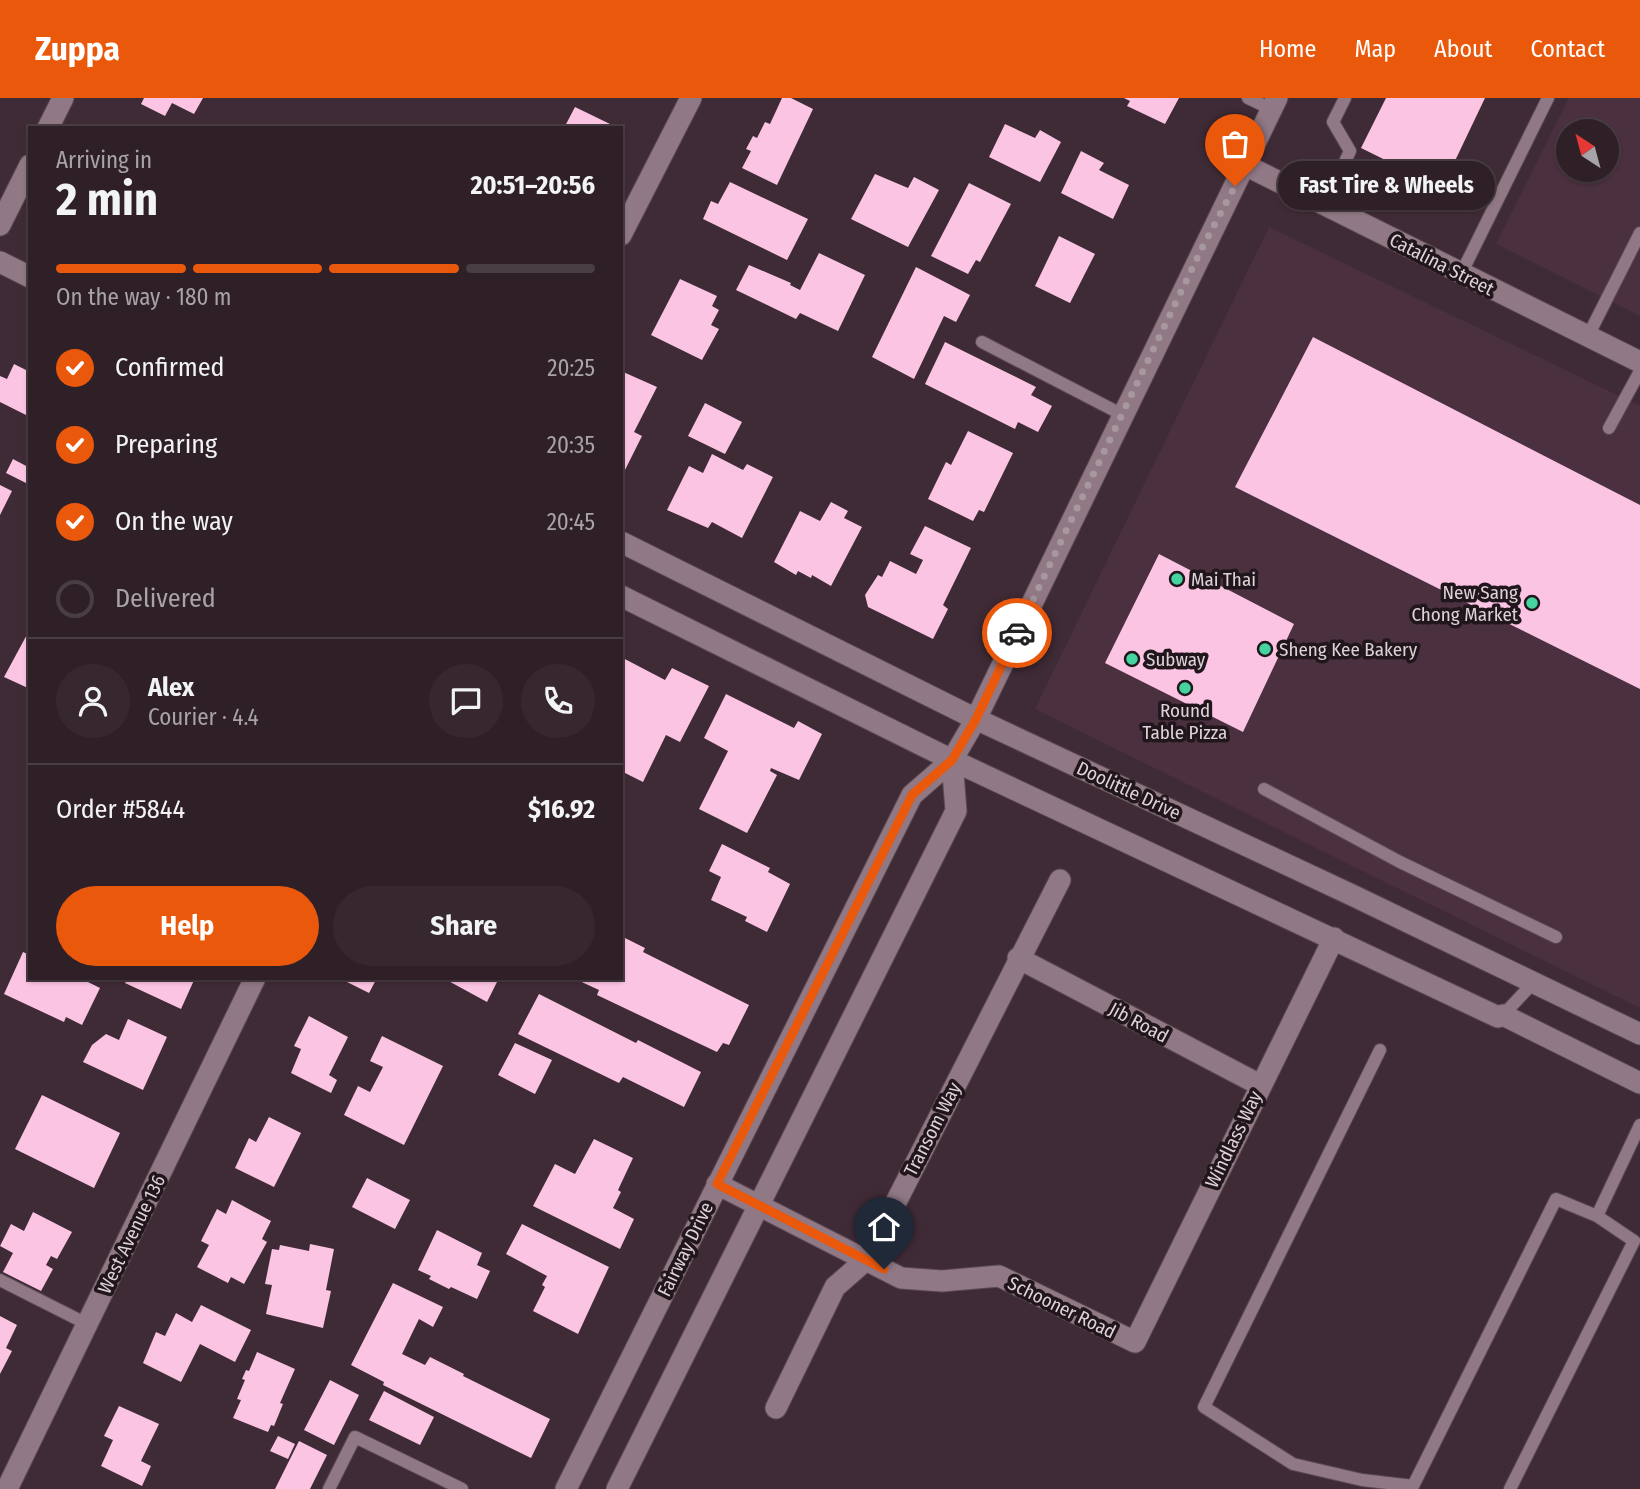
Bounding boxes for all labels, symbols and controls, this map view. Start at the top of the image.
text: Zuppa [35,29,120,69]
text: Home [1259,35,1316,63]
text: Map [1354,35,1396,63]
text: About [1434,35,1492,63]
text: Contact [1530,35,1605,63]
pin [1205,114,1265,186]
north arrow [1556,119,1619,182]
map controls [1556,119,1619,182]
icon: bag [1216,125,1254,163]
text: Arriving in [56,146,152,174]
callout: Fast Tire & Wheels [1277,162,1494,210]
text: 20:51–20:56 [470,170,595,201]
text: Fast Tire & Wheels [1299,171,1474,199]
text: 2 min [56,172,158,227]
street label: Catalina Street [1386,228,1499,301]
text: On the way · 180 m [56,283,232,311]
icon: check [56,349,94,387]
text: Confirmed [115,352,225,383]
text: 20:25 [547,354,595,382]
icon: check [56,426,94,464]
text: Preparing [115,429,217,460]
text: 20:35 [547,431,595,459]
icon: check [56,503,94,541]
text: On the way [115,506,233,537]
text: 20:45 [547,508,595,536]
place label: Mai Thai [1191,568,1256,591]
marker: Mai Thai [1169,571,1185,587]
place label: New Sang Chong Market [1411,581,1519,626]
text: Delivered [115,583,216,614]
marker: New Sang Chong Market [1524,595,1540,611]
courier [982,598,1052,668]
icon: car [998,614,1036,652]
place label: Sheng Kee Bakery [1279,638,1418,661]
marker: Sheng Kee Bakery [1257,641,1273,657]
place label: Subway [1146,648,1206,671]
marker: Subway [1124,651,1140,667]
button: person [56,664,130,738]
button: chat [429,664,503,738]
button: phone [521,664,595,738]
text: Alex [148,672,194,703]
marker: Round Table Pizza [1177,680,1193,696]
place label: Round Table Pizza [1143,699,1227,744]
text: Courier · 4.4 [148,703,259,731]
street label: Doolittle Drive [1073,756,1184,825]
text: Order #5844 [56,794,185,825]
text: $16.92 [528,794,595,825]
button: Help [56,886,319,966]
button: Share [333,886,595,966]
street label: Jib Road [1105,997,1172,1048]
street label: Transom Way [899,1078,966,1180]
street label: Windlass Way [1200,1087,1267,1191]
street label: West Avenue 136 [93,1171,170,1297]
pin [854,1197,914,1269]
street label: Fairway Drive [653,1198,718,1300]
icon: home [865,1208,903,1246]
street label: Schooner Road [1004,1271,1120,1344]

